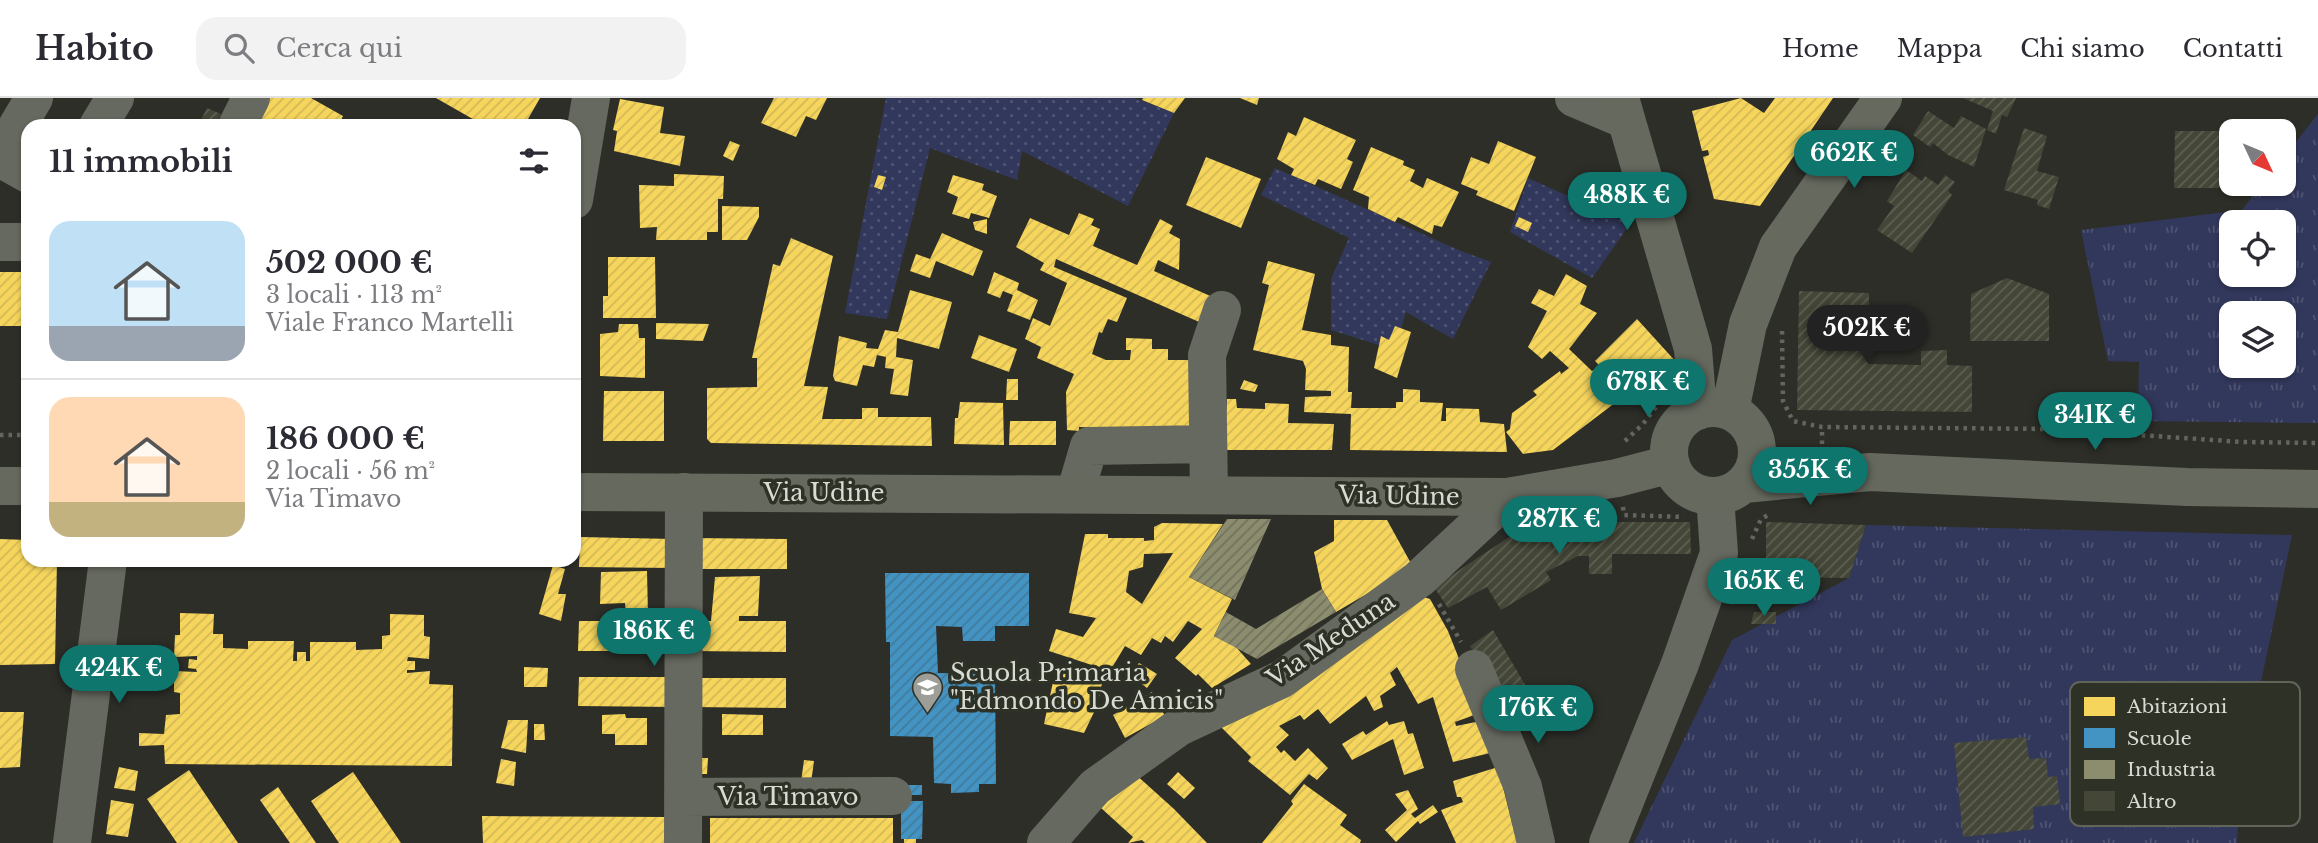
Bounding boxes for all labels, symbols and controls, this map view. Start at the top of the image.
search box [196,17,686,80]
text: Habito [35,28,154,69]
icon: search [220,29,258,67]
text: Cerca qui [276,32,402,64]
text: Home [1782,34,1859,63]
text: Mappa [1897,34,1982,63]
text: Chi siamo [2020,34,2145,63]
text: Contatti [2183,34,2283,63]
north arrow [2219,119,2296,196]
map controls [2219,119,2296,378]
pin: 662K € [1797,130,1911,190]
text: 662K € [1810,139,1898,167]
icon: filters [515,142,553,180]
text: 11 immobili [49,143,233,180]
pin: 488K € [1570,172,1684,232]
text: 488K € [1584,181,1670,209]
button: locate [2219,210,2296,287]
text: 502 000 € [266,244,433,281]
icon: home [105,249,189,333]
text: 3 locali · 113 m² [266,281,442,309]
button: layers [2219,301,2296,378]
pin: 502K € [1810,306,1924,365]
text: Viale Franco Martelli [266,309,514,337]
text: 502K € [1823,314,1911,342]
pin: 678K € [1591,360,1705,419]
text: 678K € [1606,368,1690,396]
pin: 341K € [2038,392,2152,452]
text: 341K € [2054,401,2136,429]
text: 186 000 € [266,420,425,457]
icon: home [105,425,189,509]
pin: 355K € [1753,448,1867,507]
text: 355K € [1768,456,1852,484]
text: 2 locali · 56 m² [266,457,435,485]
street label: Via Udine [762,478,885,507]
street label: Via Udine [1337,480,1460,511]
text: Via Timavo [266,485,401,513]
pin: 287K € [1502,496,1616,556]
text: 287K € [1517,505,1601,533]
pin: 165K € [1707,559,1821,618]
text: 165K € [1723,567,1805,595]
street label: Via Meduna [1260,586,1401,694]
pin: 186K € [597,608,711,668]
text: 186K € [613,617,695,645]
pin: 424K € [62,646,176,705]
text: 424K € [75,654,163,682]
place label: Scuola Primaria "Edmondo De Amicis" [950,658,1223,715]
school or university icon: Scuola Primaria "Edmondo De Amicis" [910,670,944,714]
legend [2070,682,2300,826]
pin: 176K € [1481,686,1595,745]
text: 176K € [1498,694,1578,722]
text: Abitazioni [2126,695,2228,718]
text: Scuole [2127,727,2192,750]
text: Industria [2127,758,2216,781]
street label: Via Timavo [716,782,859,811]
text: Altro [2126,790,2176,813]

